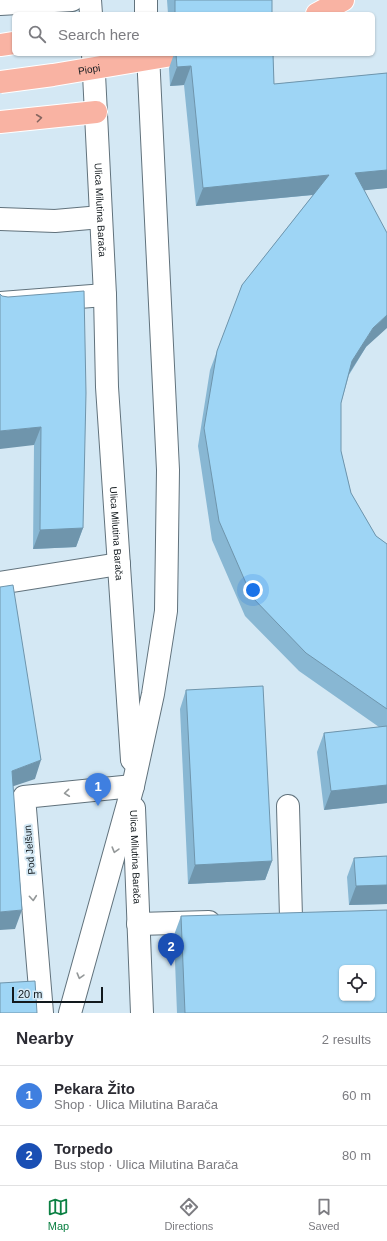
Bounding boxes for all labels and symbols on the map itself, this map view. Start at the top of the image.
street label: Piopi [77,62,101,77]
one-way arrow [36,114,42,123]
street label: Ulica Milutina Barača [92,163,108,258]
street label: Ulica Milutina Barača [108,486,125,581]
your location [243,580,263,600]
pin: 1 [85,773,111,806]
one-way arrow [64,788,70,797]
street label: Ulica Milutina Barača [128,810,143,905]
street label: Pod Jelšun [22,825,37,875]
one-way arrow [111,847,120,854]
one-way arrow [28,895,37,901]
pin: 2 [158,933,184,966]
one-way arrow [77,972,85,979]
scale bar [12,985,103,1004]

